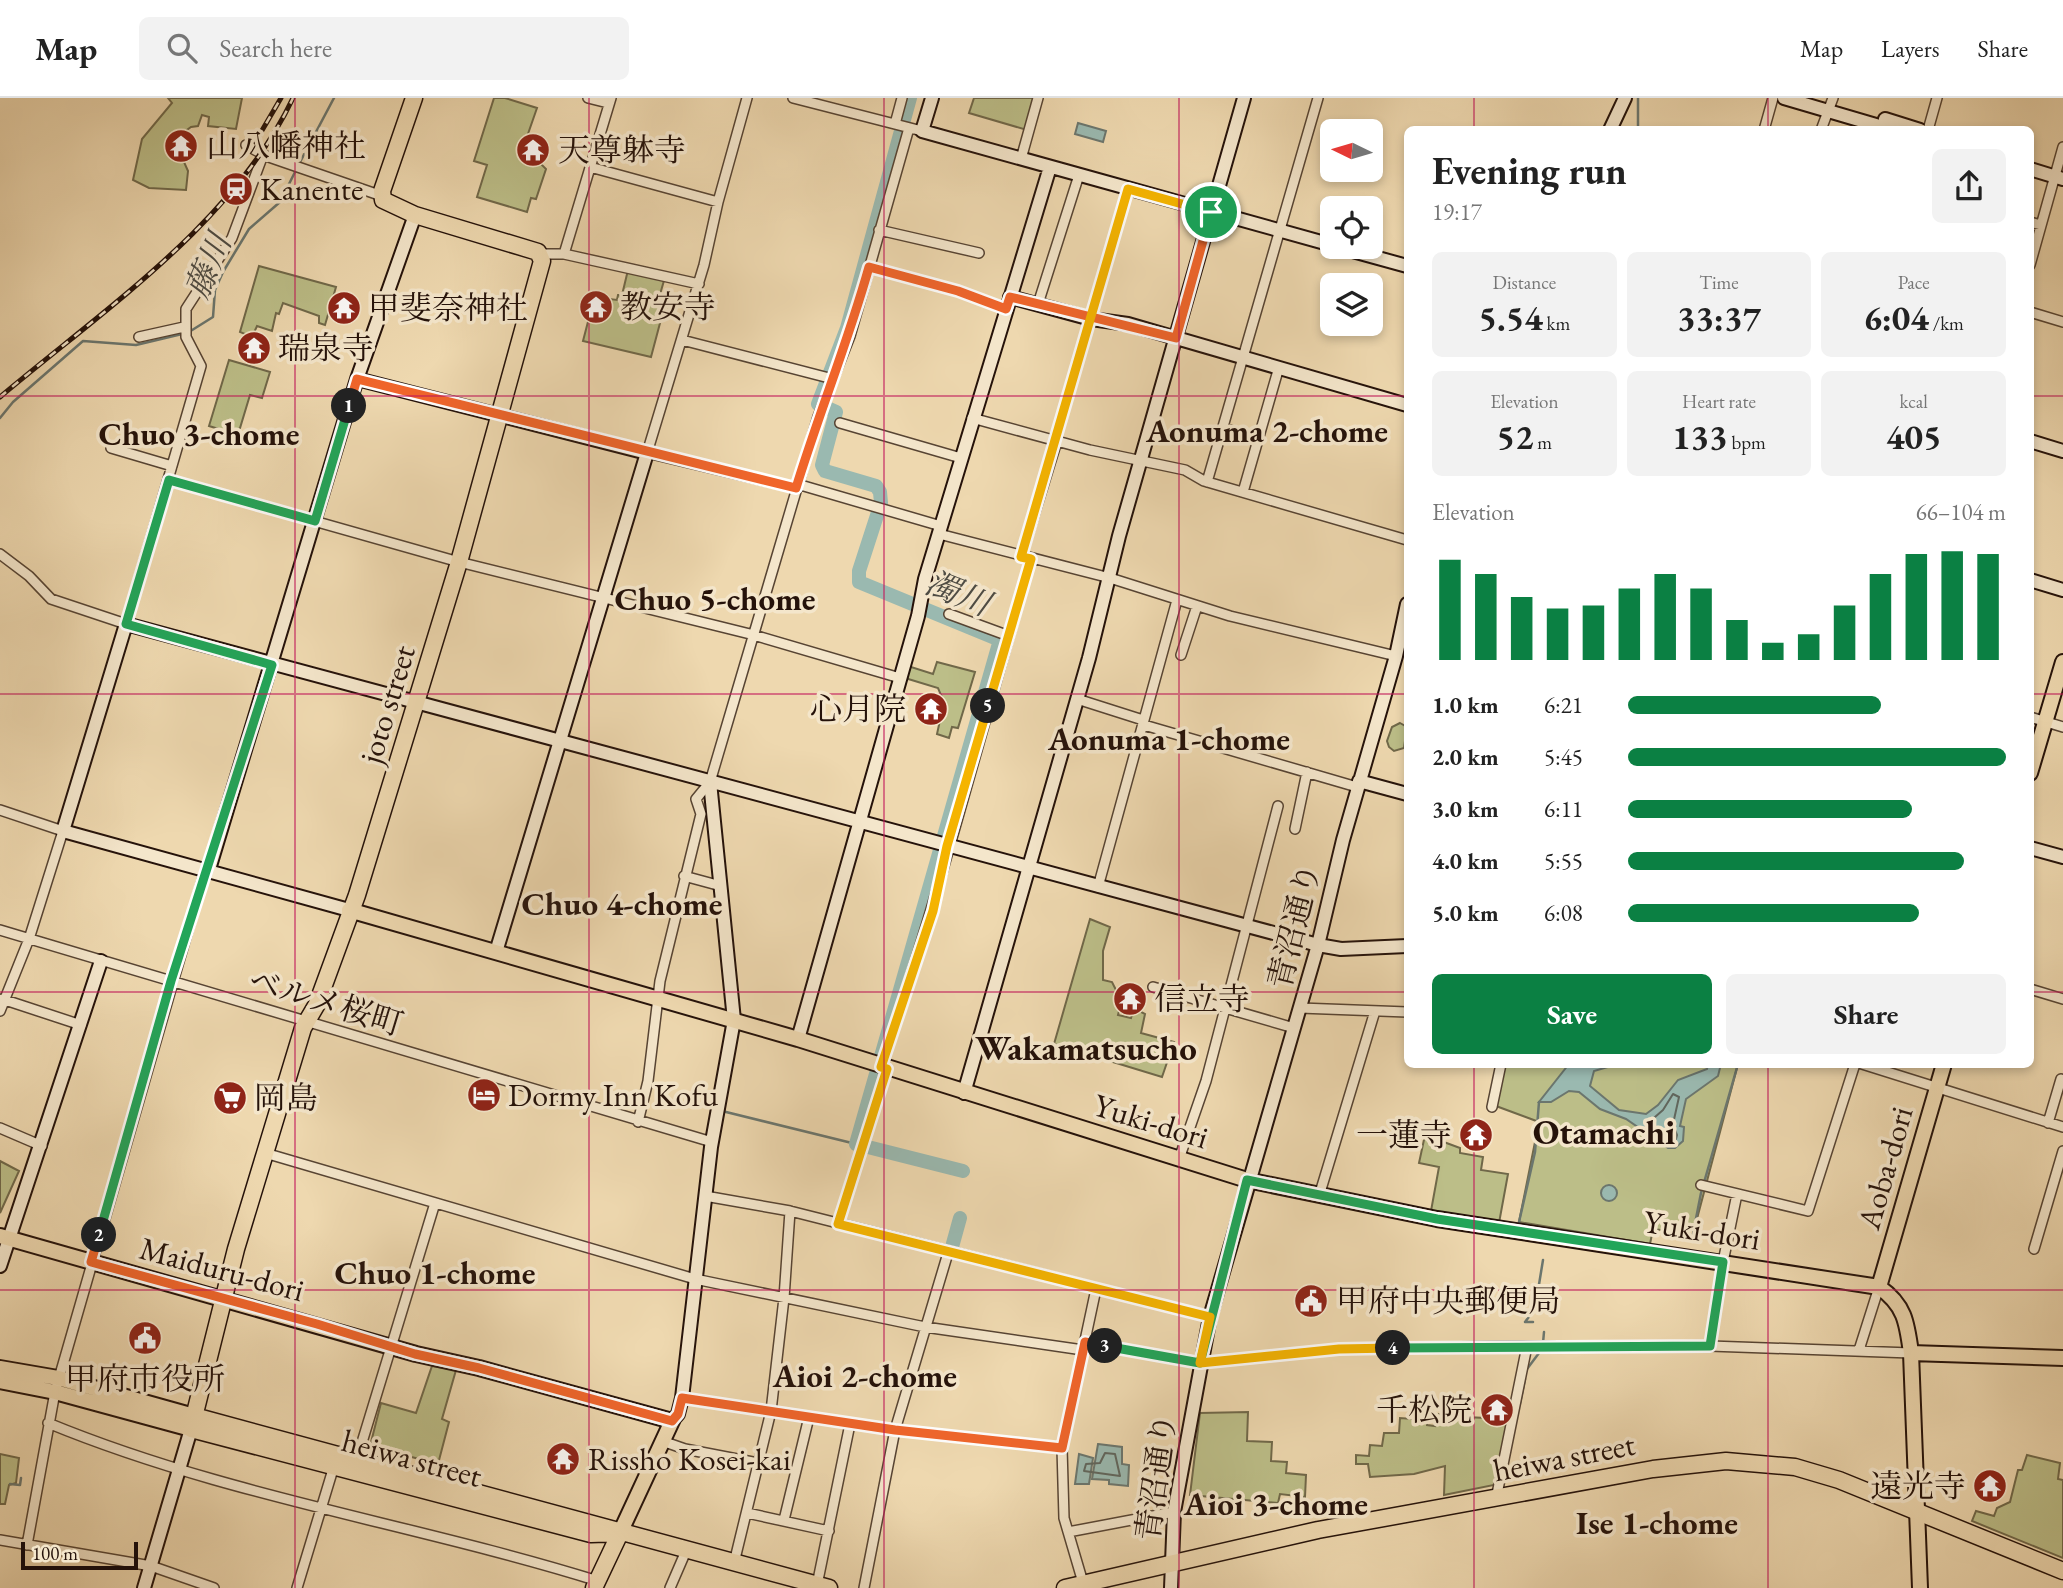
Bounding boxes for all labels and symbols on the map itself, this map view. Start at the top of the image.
north arrow [1320,119,1382,182]
place label: 山八幡神社 [206,125,366,167]
temple icon: 山八幡神社 [162,127,200,165]
place label: 天尊躰寺 [558,129,686,171]
temple icon: 天尊躰寺 [514,131,552,169]
place label: Kanente [260,168,363,210]
station icon: Kanente [217,170,255,208]
pin [1181,182,1241,242]
water label: 藤川 [175,224,242,305]
place label: 教安寺 [620,286,716,328]
place label: 甲斐奈神社 [368,287,528,329]
temple icon: 教安寺 [577,288,615,326]
temple icon: 甲斐奈神社 [325,289,363,327]
place label: 瑞泉寺 [278,327,374,369]
temple icon: 瑞泉寺 [235,329,273,367]
pin: 1 [332,388,366,424]
district label: Aonuma 2-chome [1145,409,1388,452]
district label: Chuo 3-chome [98,412,300,455]
water label: 濁川 [919,561,999,626]
district label: Chuo 5-chome [614,577,816,620]
street label: joto street [349,640,425,769]
place label: 心月院 [810,688,906,730]
pin: 5 [970,688,1006,724]
temple icon: 心月院 [912,690,950,728]
district label: Aonuma 1-chome [1047,717,1290,760]
street label: 青沼通り [1258,859,1330,993]
district label: Chuo 4-chome [521,882,723,925]
street label: ベルメ桜町 [244,959,408,1045]
place label: 信立寺 [1154,978,1250,1020]
temple icon: 信立寺 [1111,980,1149,1018]
district label: Wakamatsucho [975,1025,1197,1070]
place label: Dormy Inn Kofu [508,1074,719,1116]
hotel icon: Dormy Inn Kofu [465,1076,503,1114]
place label: 岡島 [254,1077,318,1119]
supermarket icon: 岡島 [211,1079,249,1117]
street label: Yuki-dori [1089,1084,1213,1158]
street label: Aoba-dori [1847,1102,1923,1235]
district label: Otamachi [1533,1109,1675,1154]
place label: 一蓮寺 [1356,1114,1452,1156]
temple icon: 一蓮寺 [1457,1116,1495,1154]
street label: Yuki-dori [1641,1200,1763,1260]
pin: 2 [82,1218,116,1252]
street label: Maiduru-dori [135,1227,309,1311]
district label: Chuo 1-chome [334,1251,536,1294]
place label: 甲府中央郵便局 [1336,1280,1560,1322]
public building icon: 甲府中央郵便局 [1292,1282,1330,1320]
public building icon: 甲府市役所 [126,1319,164,1357]
pin: 3 [1088,1328,1122,1364]
pin: 4 [1376,1330,1410,1366]
district label: Aioi 2-chome [772,1354,957,1397]
place label: 甲府市役所 [65,1358,225,1400]
place label: 千松院 [1376,1389,1472,1431]
temple icon: 千松院 [1478,1391,1516,1429]
street label: 青沼通り [1126,1411,1186,1543]
street label: heiwa street [337,1419,487,1497]
street label: heiwa street [1490,1423,1638,1491]
place label: Rissho Kosei-kai [588,1438,791,1480]
temple icon: Rissho Kosei-kai [544,1440,582,1478]
place label: 遠光寺 [1870,1465,1966,1507]
temple icon: 遠光寺 [1971,1467,2009,1505]
district label: Aioi 3-chome [1183,1482,1368,1525]
district label: Ise 1-chome [1576,1501,1738,1544]
scale bar [21,1539,138,1571]

